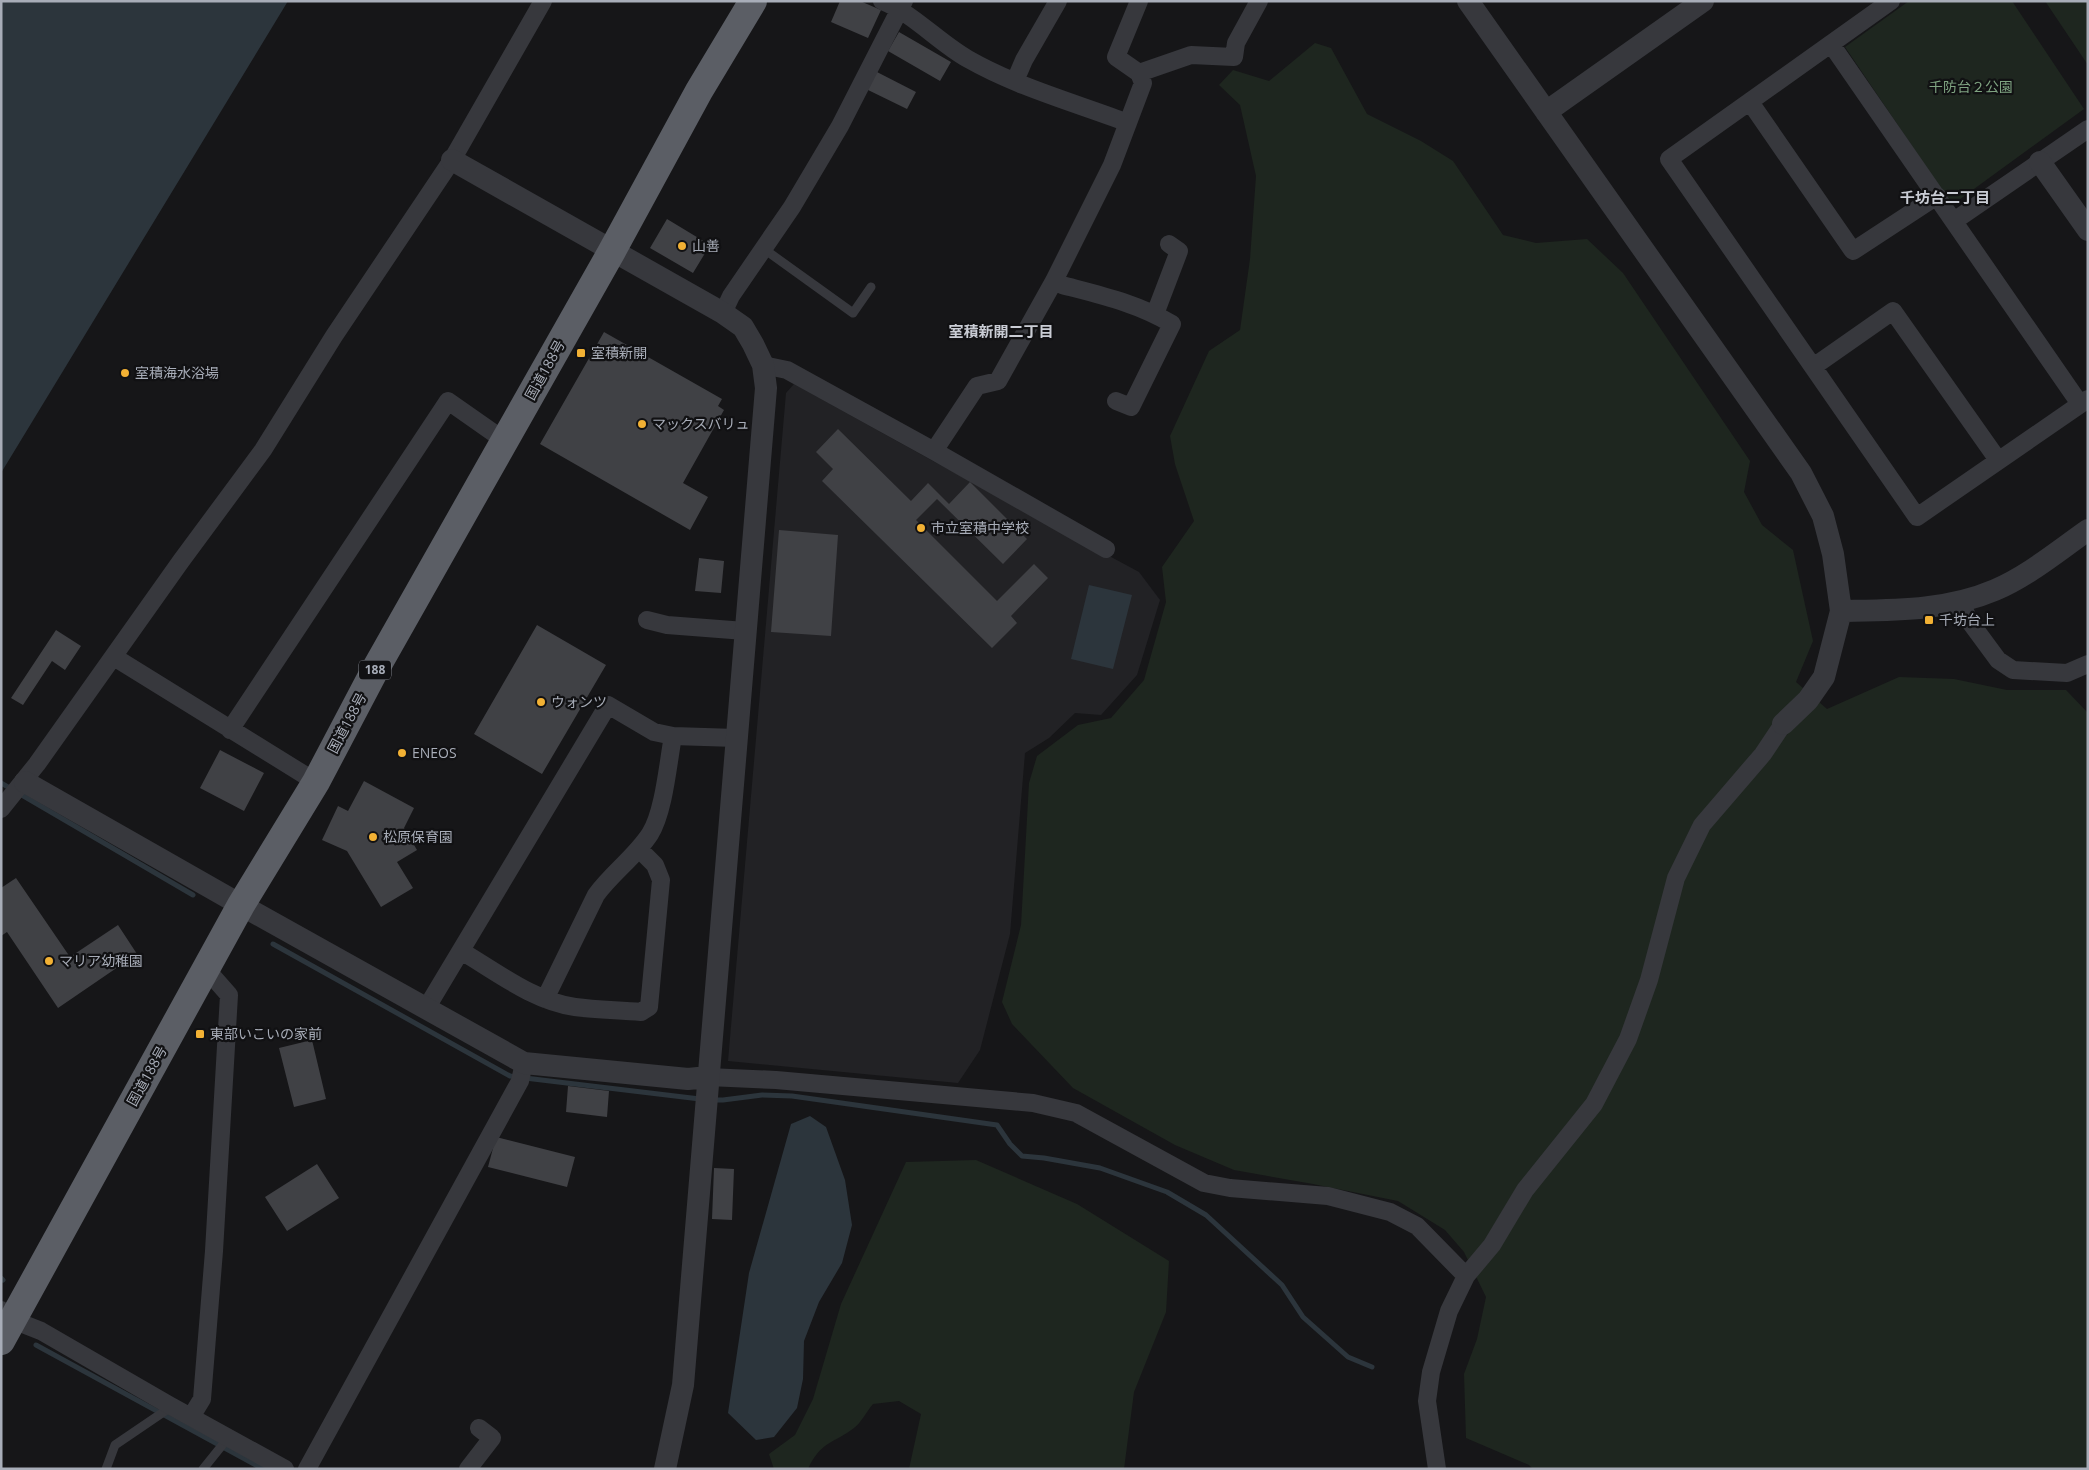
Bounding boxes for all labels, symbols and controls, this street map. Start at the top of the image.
park label: 千防台２公園 [1929,77,2013,96]
district label: 千坊台二丁目 [1900,187,1990,207]
place label: 山善 [692,236,720,255]
marker: 山善 [676,240,688,252]
district label: 室積新開二丁目 [948,321,1054,341]
street label: 国道188号 [520,336,569,403]
place label: 室積新開 [591,343,647,362]
marker: 室積新開 [575,347,587,359]
place label: 室積海水浴場 [135,363,219,382]
marker: 室積海水浴場 [119,367,131,379]
place label: マックスバリュ [652,414,750,433]
marker: マックスバリュ [636,418,648,430]
place label: 市立室積中学校 [931,518,1029,537]
marker: 市立室積中学校 [915,522,927,534]
place label: 千坊台上 [1939,610,1995,629]
marker: 千坊台上 [1923,614,1935,626]
road number: 188 [359,660,391,680]
street label: 国道188号 [323,689,370,756]
place label: ウォンツ [551,692,607,711]
marker: ウォンツ [535,696,547,708]
place label: ENEOS [412,743,457,762]
marker: ENEOS [396,747,408,759]
place label: 松原保育園 [383,827,453,846]
marker: 松原保育園 [367,831,379,843]
place label: マリア幼稚園 [59,951,143,970]
marker: マリア幼稚園 [43,955,55,967]
place label: 東部いこいの家前 [210,1024,322,1043]
marker: 東部いこいの家前 [194,1028,206,1040]
street label: 国道188号 [122,1042,171,1109]

